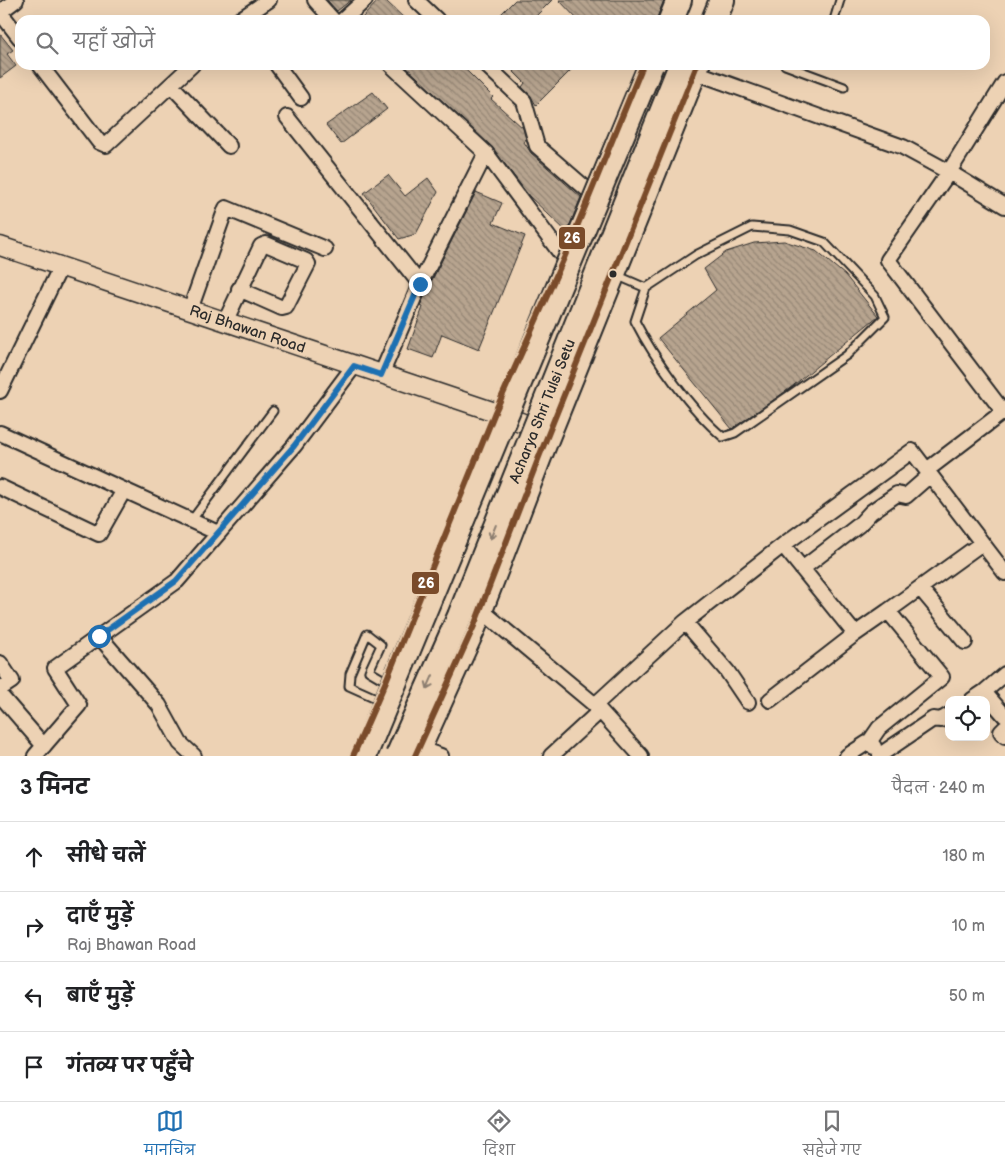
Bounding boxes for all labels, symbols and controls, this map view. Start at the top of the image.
search box [15,15,990,70]
icon: search [33,29,61,57]
text: यहाँ खोजें [73,31,155,54]
line badge: 26 [558,226,586,250]
text: 26 [564,230,580,247]
unlabelled marker [608,269,618,279]
route end [409,273,432,296]
street label: Raj Bhawan Road [187,301,308,358]
street label: Acharya Shri Tulsi Setu [505,336,580,486]
one-way arrow [488,524,497,539]
line badge: 26 [411,571,440,595]
text: 26 [418,575,434,592]
route start [88,625,111,648]
one-way arrow [425,674,435,689]
map controls [945,696,990,741]
button: locate [945,696,990,741]
text: 3 मिनट [20,775,89,800]
text: पैदल · 240 m [892,779,985,798]
icon: ahead [20,843,48,871]
text: सीधे चलें [67,845,145,868]
text: 180 m [943,847,985,866]
text: दाएँ मुड़ें [67,905,133,928]
icon: right [20,913,48,941]
text: 10 m [952,917,985,936]
text: Raj Bhawan Road [67,936,196,955]
icon: left [20,983,48,1011]
text: बाएँ मुड़ें [67,985,134,1008]
text: 50 m [949,987,985,1006]
icon: arrive [20,1053,48,1081]
text: गंतव्य पर पहुँचे [67,1055,193,1078]
tab: मानचित्र [144,1107,195,1166]
tab: दिशा [483,1107,515,1166]
tab: सहेजे गए [803,1107,861,1166]

